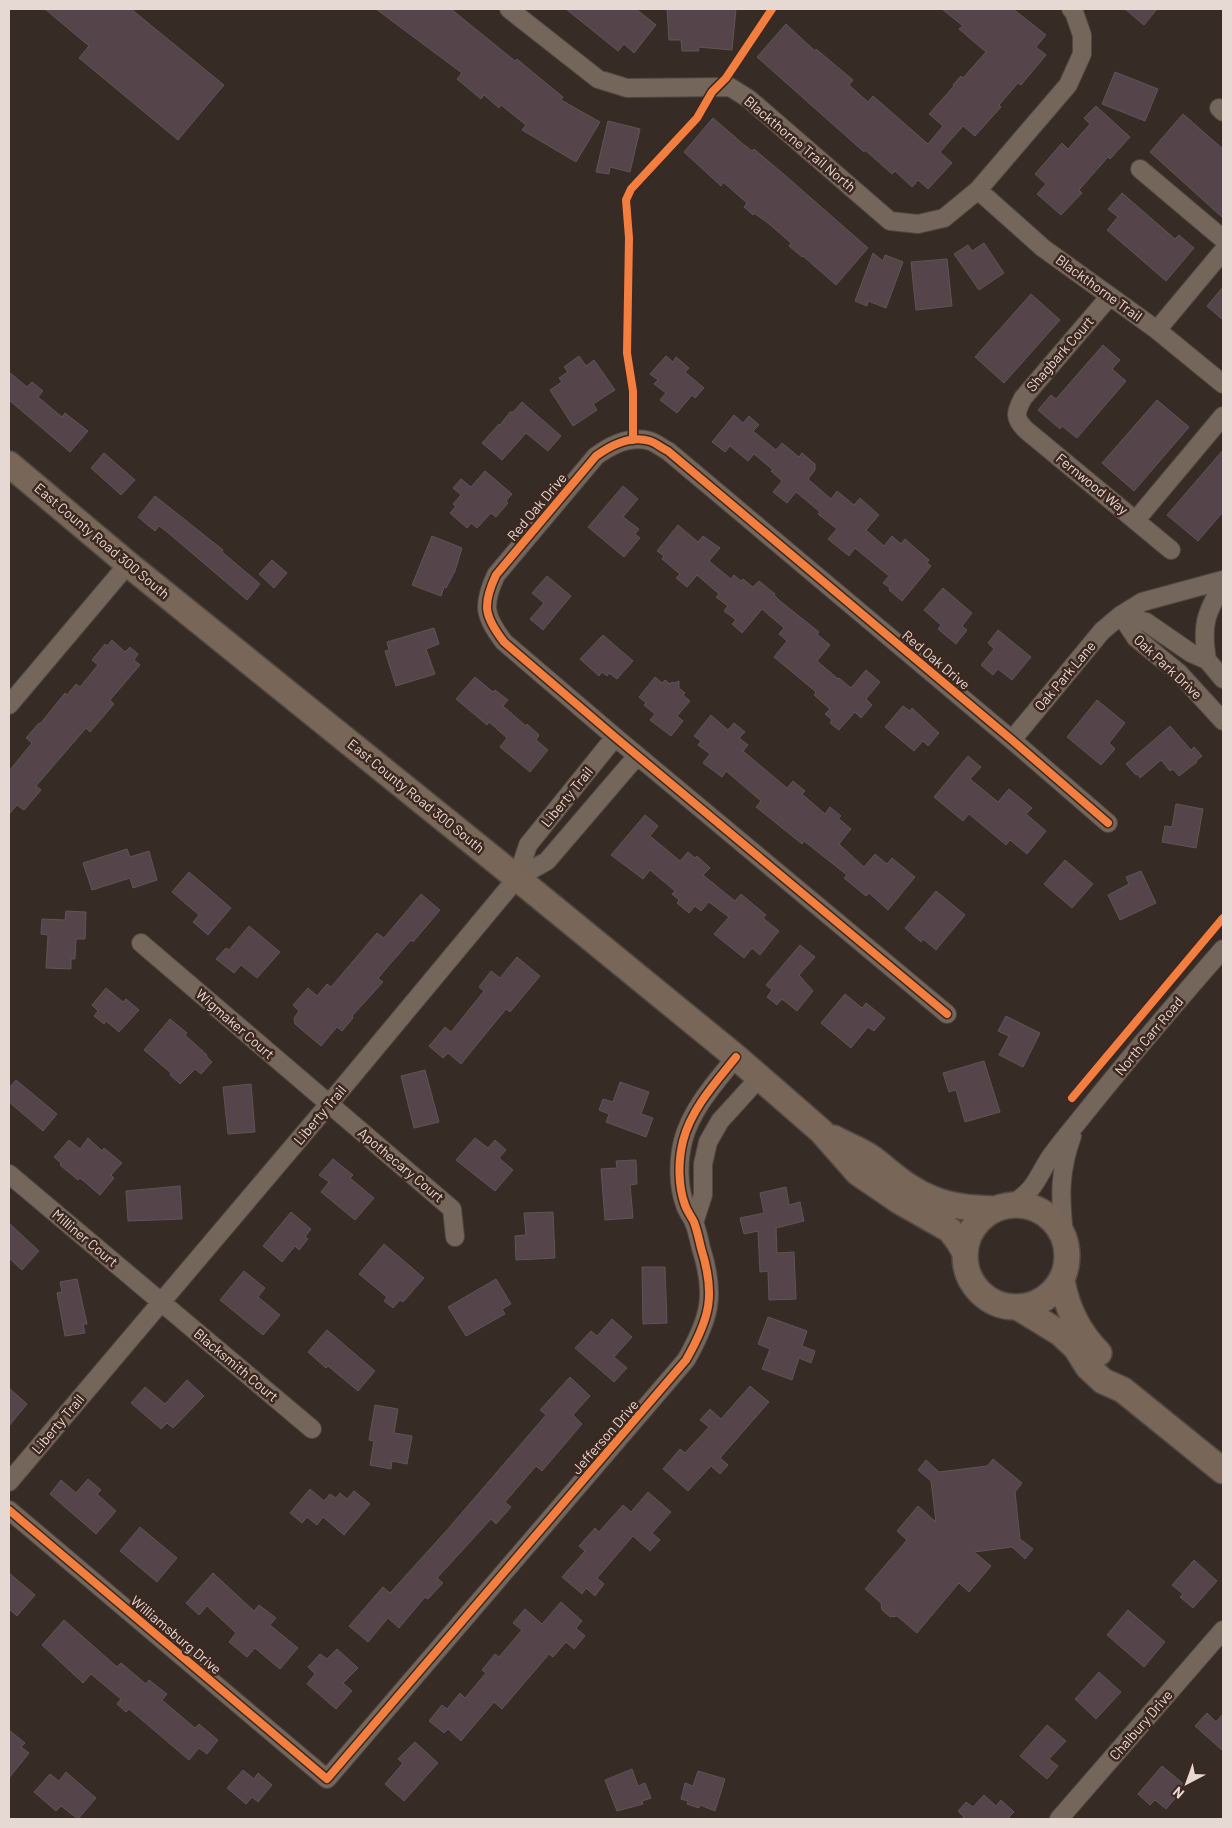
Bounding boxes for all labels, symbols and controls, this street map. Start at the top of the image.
street label: Blackthorne Trail North [741,92,860,195]
street label: Blackthorne Trail [1053,251,1146,325]
street label: Shagbark Court [1022,313,1097,395]
street label: Fernwood Way [1053,449,1132,518]
street label: Red Oak Drive [503,469,570,544]
street label: East County Road 300 South [31,479,173,602]
street label: Red Oak Drive [899,626,974,693]
street label: Oak Park Drive [1131,631,1206,703]
street label: Oak Park Lane [1030,637,1099,714]
street label: East County Road 300 South [344,735,488,856]
street label: Liberty Trail [537,763,596,830]
street label: Wigmaker Court [193,985,278,1062]
street label: North Carr Road [1111,993,1186,1078]
street label: Liberty Trail [290,1081,349,1148]
street label: Apothecary Court [355,1124,448,1205]
street label: Milliner Court [49,1205,122,1270]
street label: Blacksmith Court [191,1324,282,1405]
street label: Liberty Trail [28,1390,87,1457]
street label: Jefferson Drive [568,1396,642,1477]
street label: Williamsburg Drive [128,1592,225,1677]
street label: Chalbury Drive [1105,1686,1176,1763]
north arrow [1162,1758,1212,1808]
text: N [1169,1784,1187,1803]

